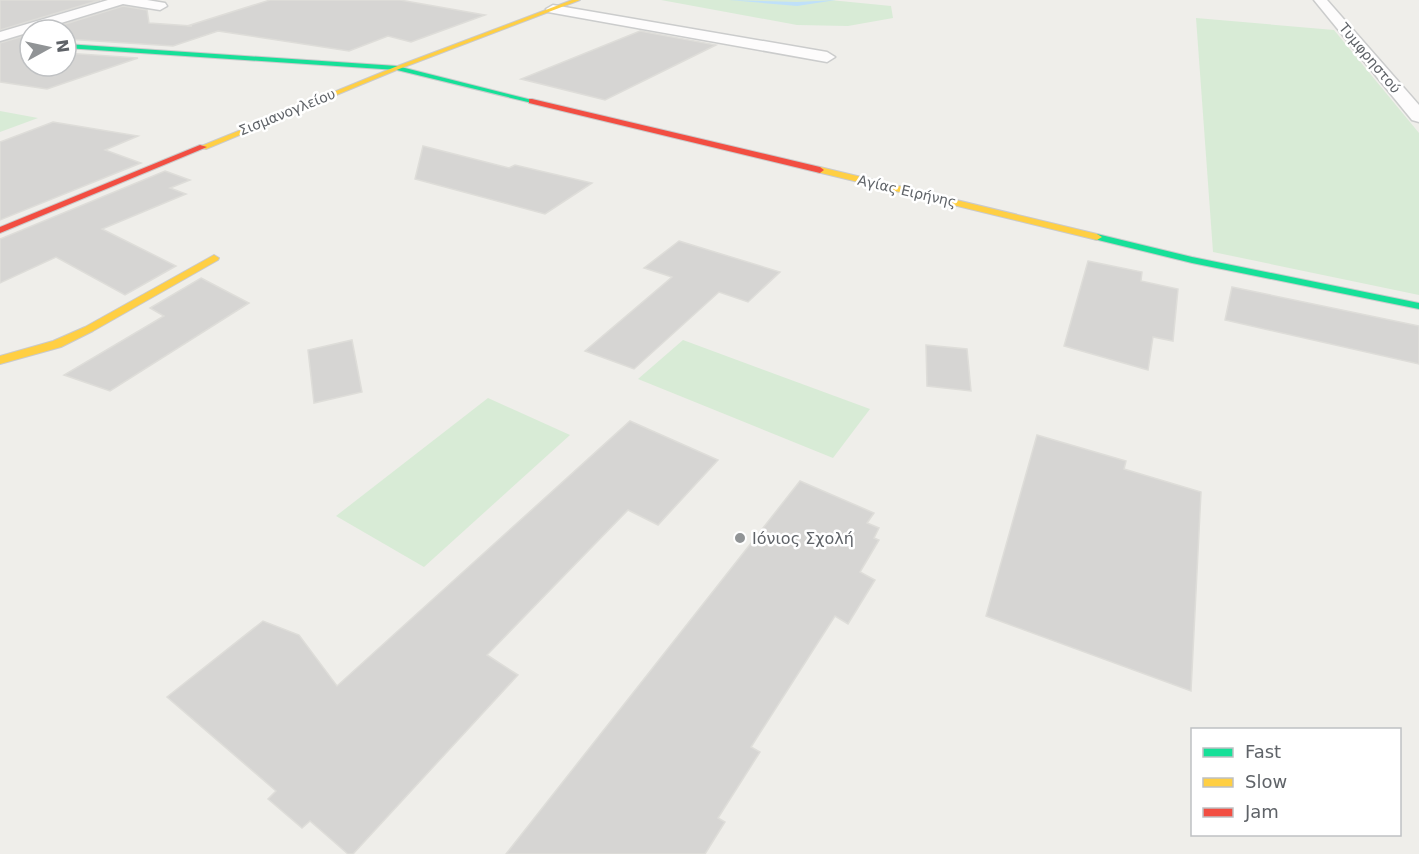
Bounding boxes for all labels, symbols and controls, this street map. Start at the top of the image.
north arrow [18,18,78,78]
street label: Τυμφρηστού [1335,19,1404,96]
text: N [52,38,73,54]
street label: Σισμανογλείου [236,85,338,139]
street label: Αγίας Ειρήνης [856,172,958,210]
place label: Ιόνιος Σχολή [752,529,854,548]
marker: Ιόνιος Σχολή [733,531,747,545]
legend [1191,728,1401,836]
text: Fast [1245,741,1281,762]
text: Slow [1245,771,1287,792]
text: Jam [1244,801,1279,822]

